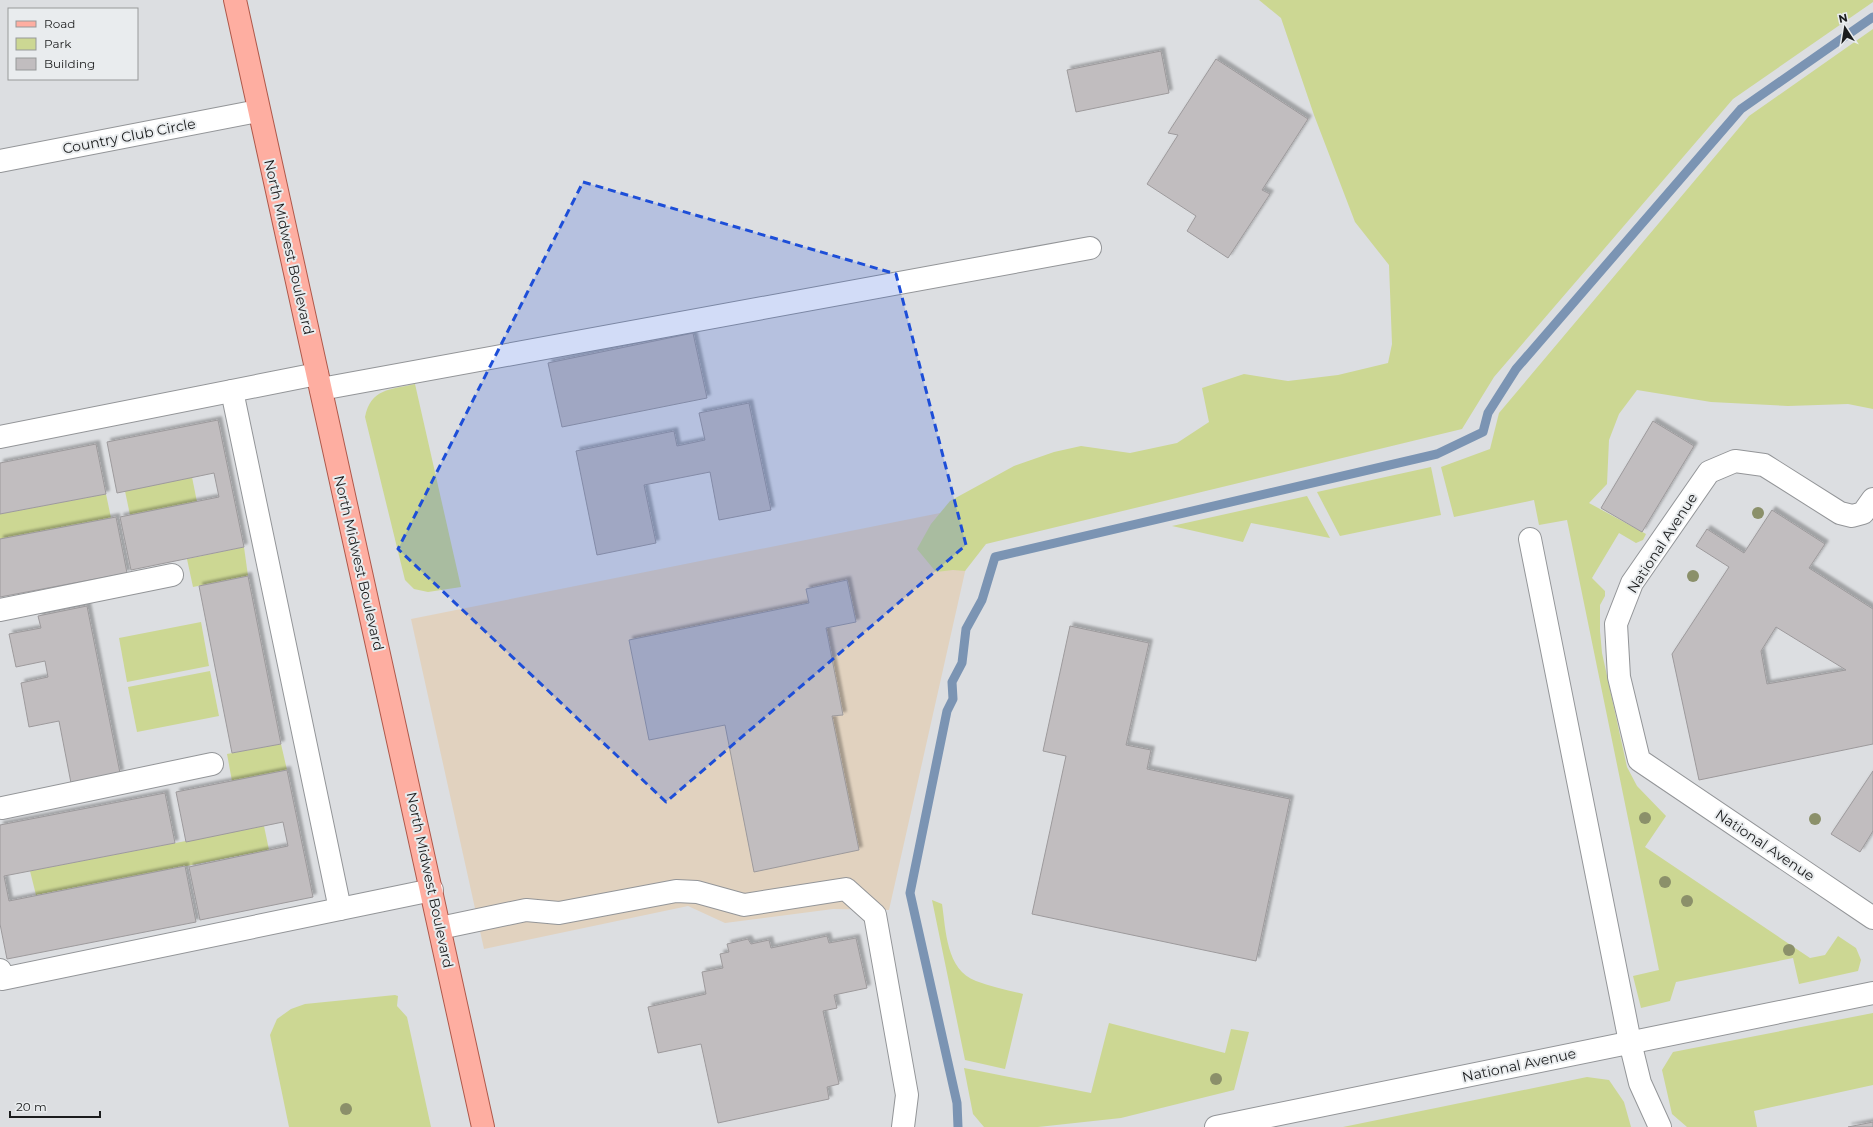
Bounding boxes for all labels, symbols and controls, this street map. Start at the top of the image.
legend [8,8,138,80]
north arrow [1825,8,1865,48]
text: N [1837,10,1849,26]
text: Road [44,16,75,31]
text: Park [44,36,72,51]
text: Building [44,56,95,71]
street label: Country Club Circle [61,114,197,158]
street label: North Midwest Boulevard [260,158,318,336]
street label: North Midwest Boulevard [330,474,388,652]
street label: National Avenue [1623,490,1701,596]
street label: North Midwest Boulevard [403,790,457,970]
street label: National Avenue [1712,805,1818,885]
street label: National Avenue [1460,1044,1578,1086]
scale bar [10,1093,100,1119]
text: 20 m [16,1099,47,1114]

